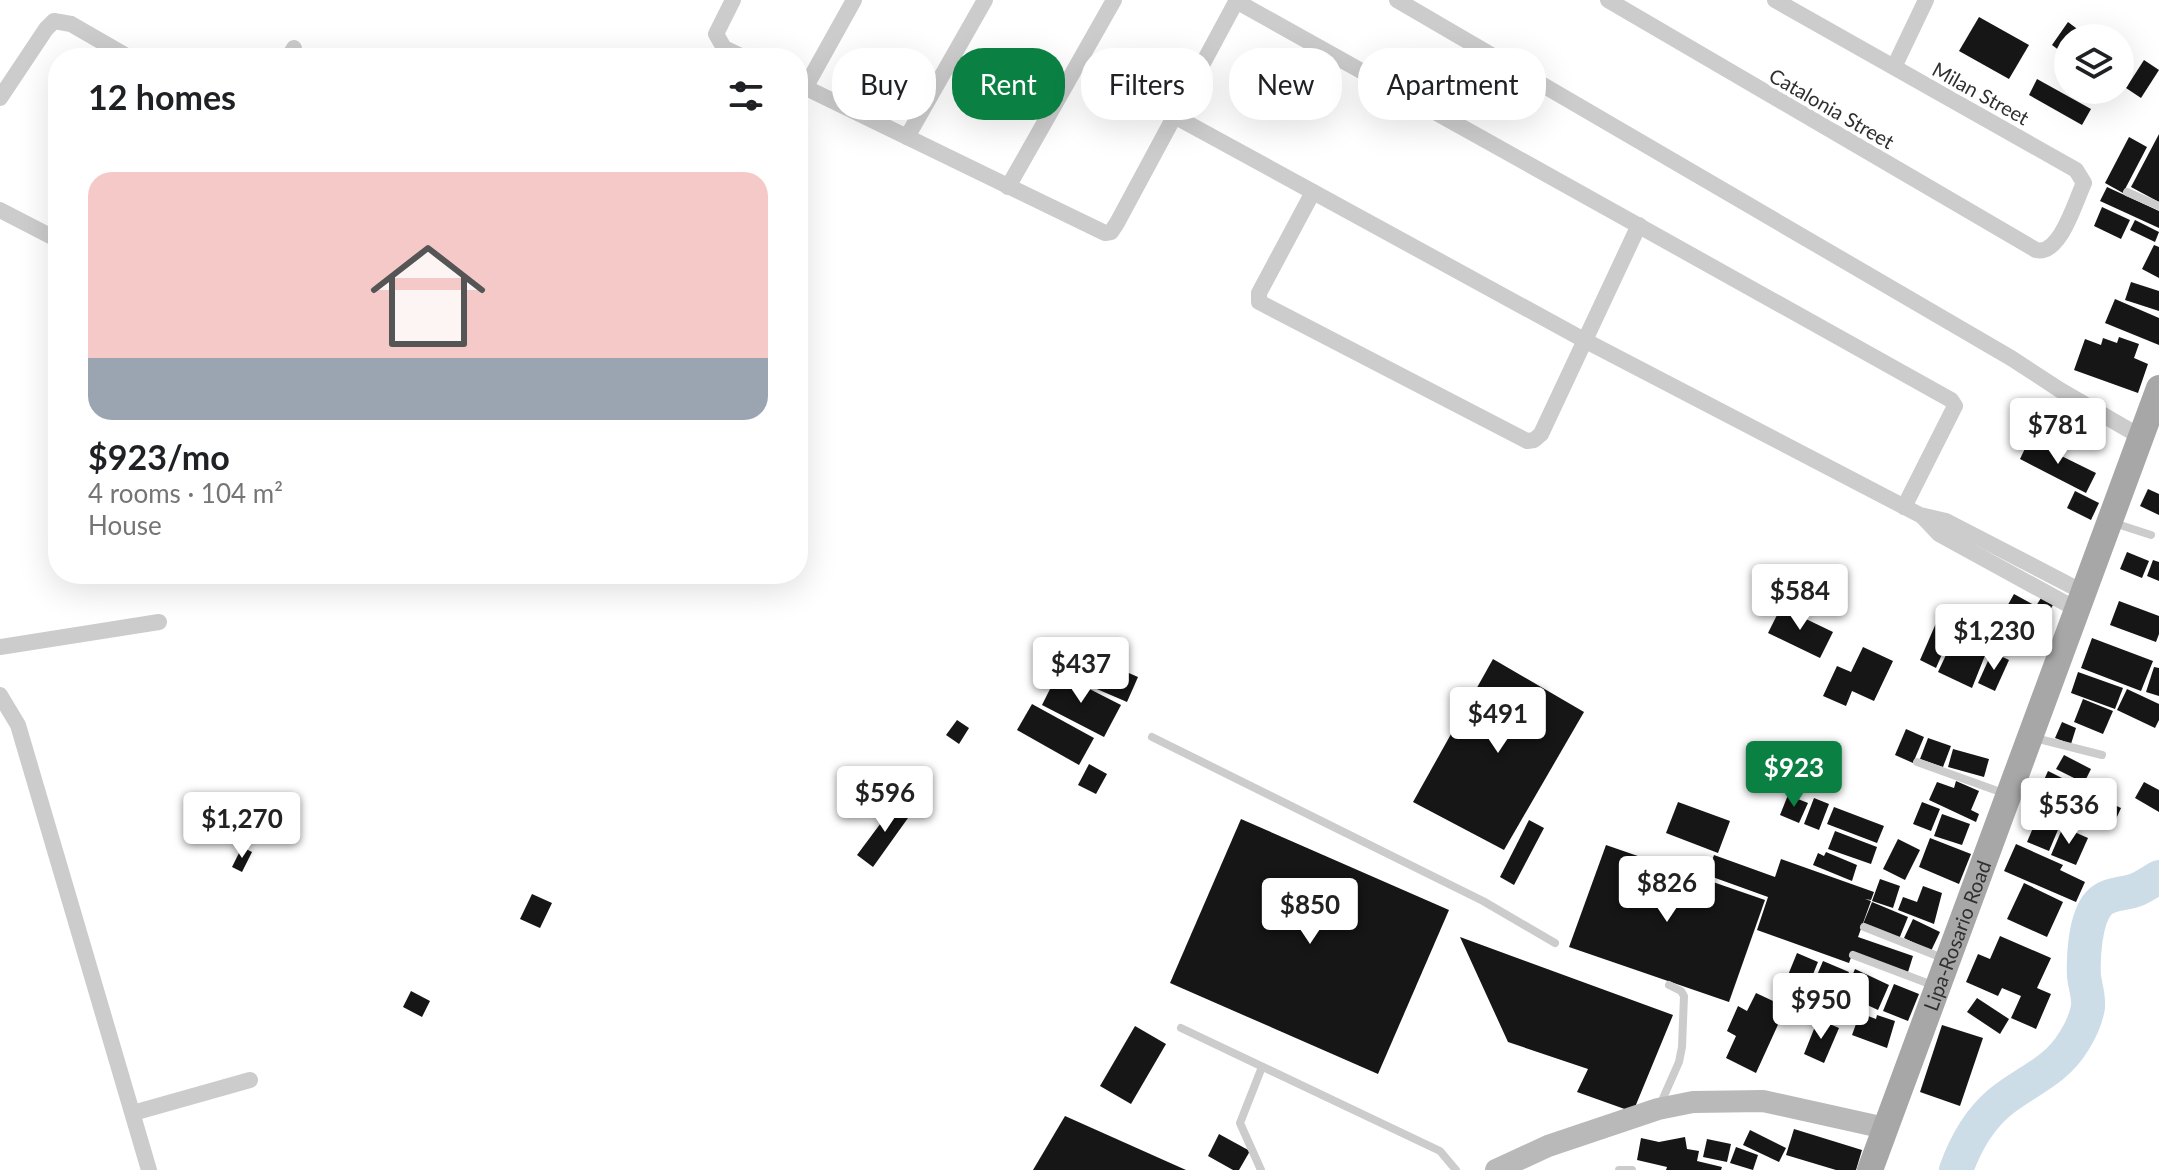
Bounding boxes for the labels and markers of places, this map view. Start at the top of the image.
pin: $781 [2011,398,2105,466]
pin: $584 [1753,564,1847,632]
pin: $1,230 [1929,604,2059,672]
pin: $437 [1034,637,1128,705]
pin: $491 [1451,687,1545,755]
pin: $923 [1747,741,1841,809]
pin: $596 [838,766,932,834]
pin: $536 [2022,778,2116,846]
pin: $1,270 [177,792,307,860]
pin: $826 [1620,856,1714,924]
pin: $850 [1263,878,1357,946]
pin: $950 [1774,973,1868,1041]

